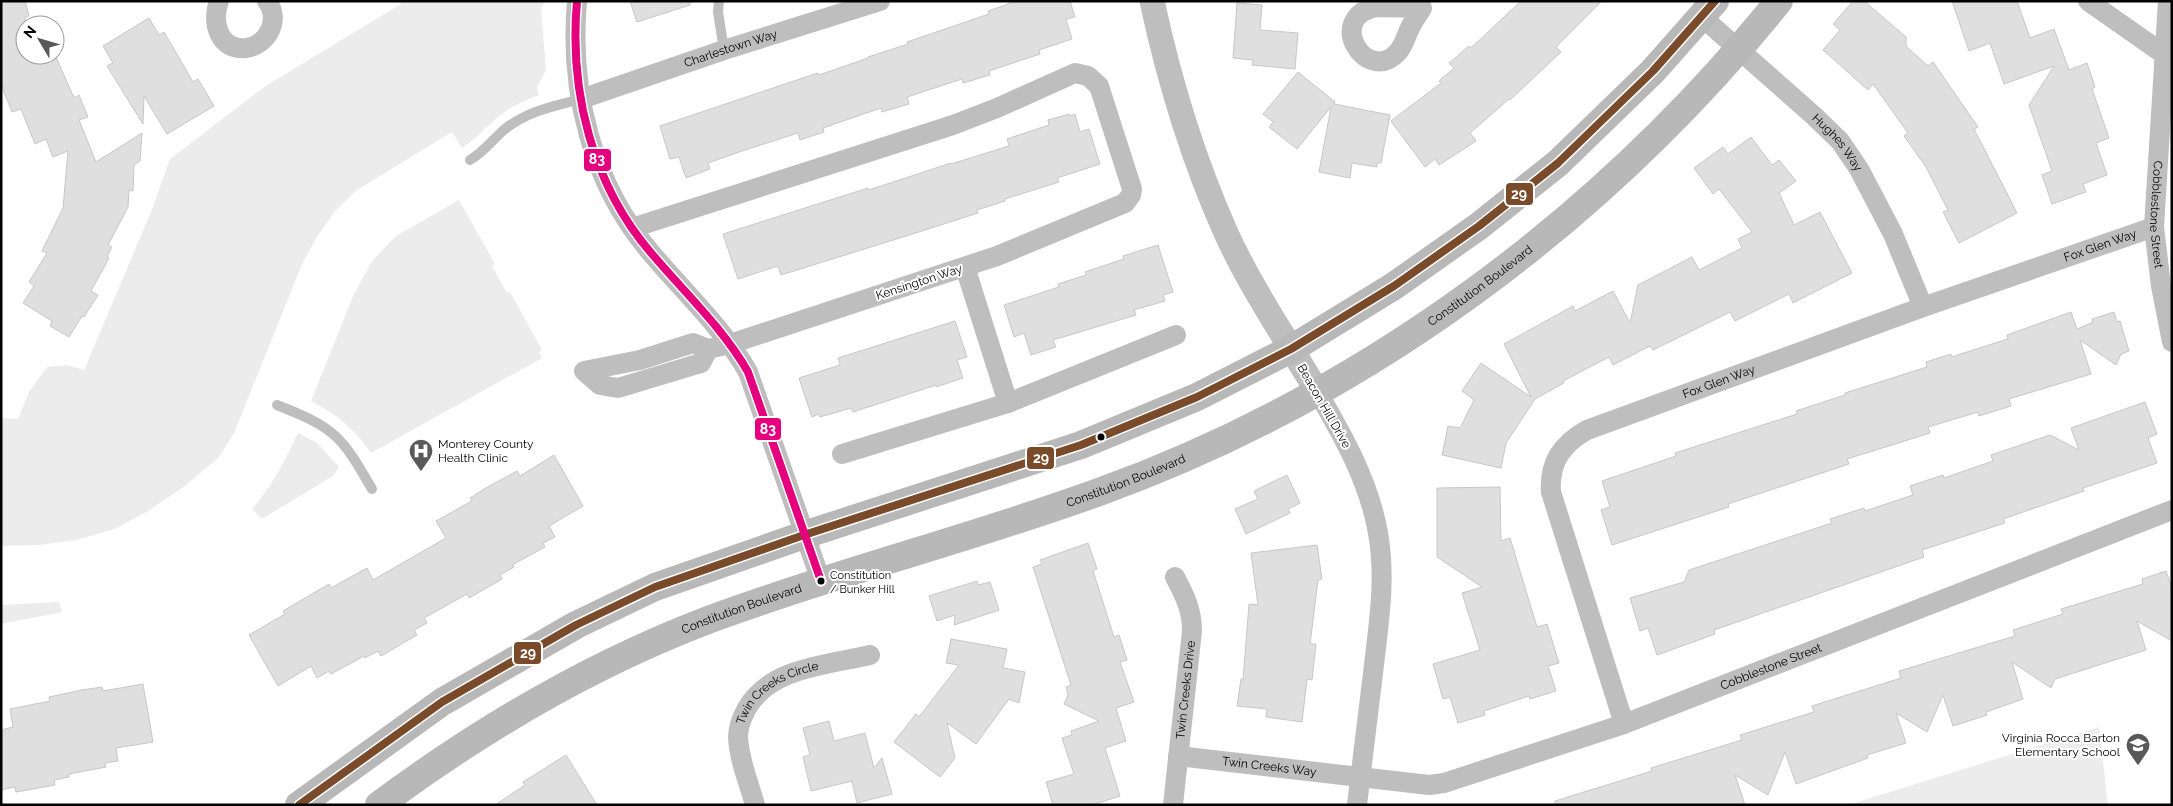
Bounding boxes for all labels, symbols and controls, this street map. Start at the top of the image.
north arrow [15,15,65,65]
text: N [20,23,39,41]
street label: Charlestown Way [682,27,779,70]
street label: Hughes Way [1809,111,1866,174]
line badge: 83 [583,148,612,172]
text: 83 [589,151,605,167]
street label: Cobblestone Street [2147,160,2166,269]
line badge: 29 [1505,182,1534,206]
text: 29 [1511,186,1527,202]
street label: Fox Glen Way [2062,226,2139,265]
street label: Constitution Boulevard [1425,243,1535,329]
street label: Kensington Way [874,261,964,303]
street label: Beacon Hill Drive [1294,362,1354,450]
street label: Fox Glen Way [1681,362,1757,401]
line badge: 83 [754,417,782,441]
text: 83 [760,421,776,437]
unlabelled marker [1096,432,1106,442]
place label: Monterey County Health Clinic [438,437,534,465]
hospital icon: Monterey County Health Clinic [408,438,434,472]
line badge: 29 [1026,446,1055,470]
text: 29 [1033,450,1049,466]
street label: Constitution Boulevard [1064,451,1187,510]
place label: Constitution / Bunker Hill [830,569,895,596]
marker: Constitution / Bunker Hill [816,576,826,586]
street label: Constitution Boulevard [679,581,803,637]
street label: Twin Creeks Drive [1173,640,1198,740]
street label: Cobblestone Street [1718,640,1824,693]
line badge: 29 [513,641,542,665]
text: 29 [520,645,536,661]
street label: Twin Creeks Circle [734,659,820,726]
place label: Virginia Rocca Barton Elementary School [2002,731,2121,759]
school or university icon: Virginia Rocca Barton Elementary School [2125,732,2151,766]
street label: Twin Creeks Way [1222,754,1318,779]

